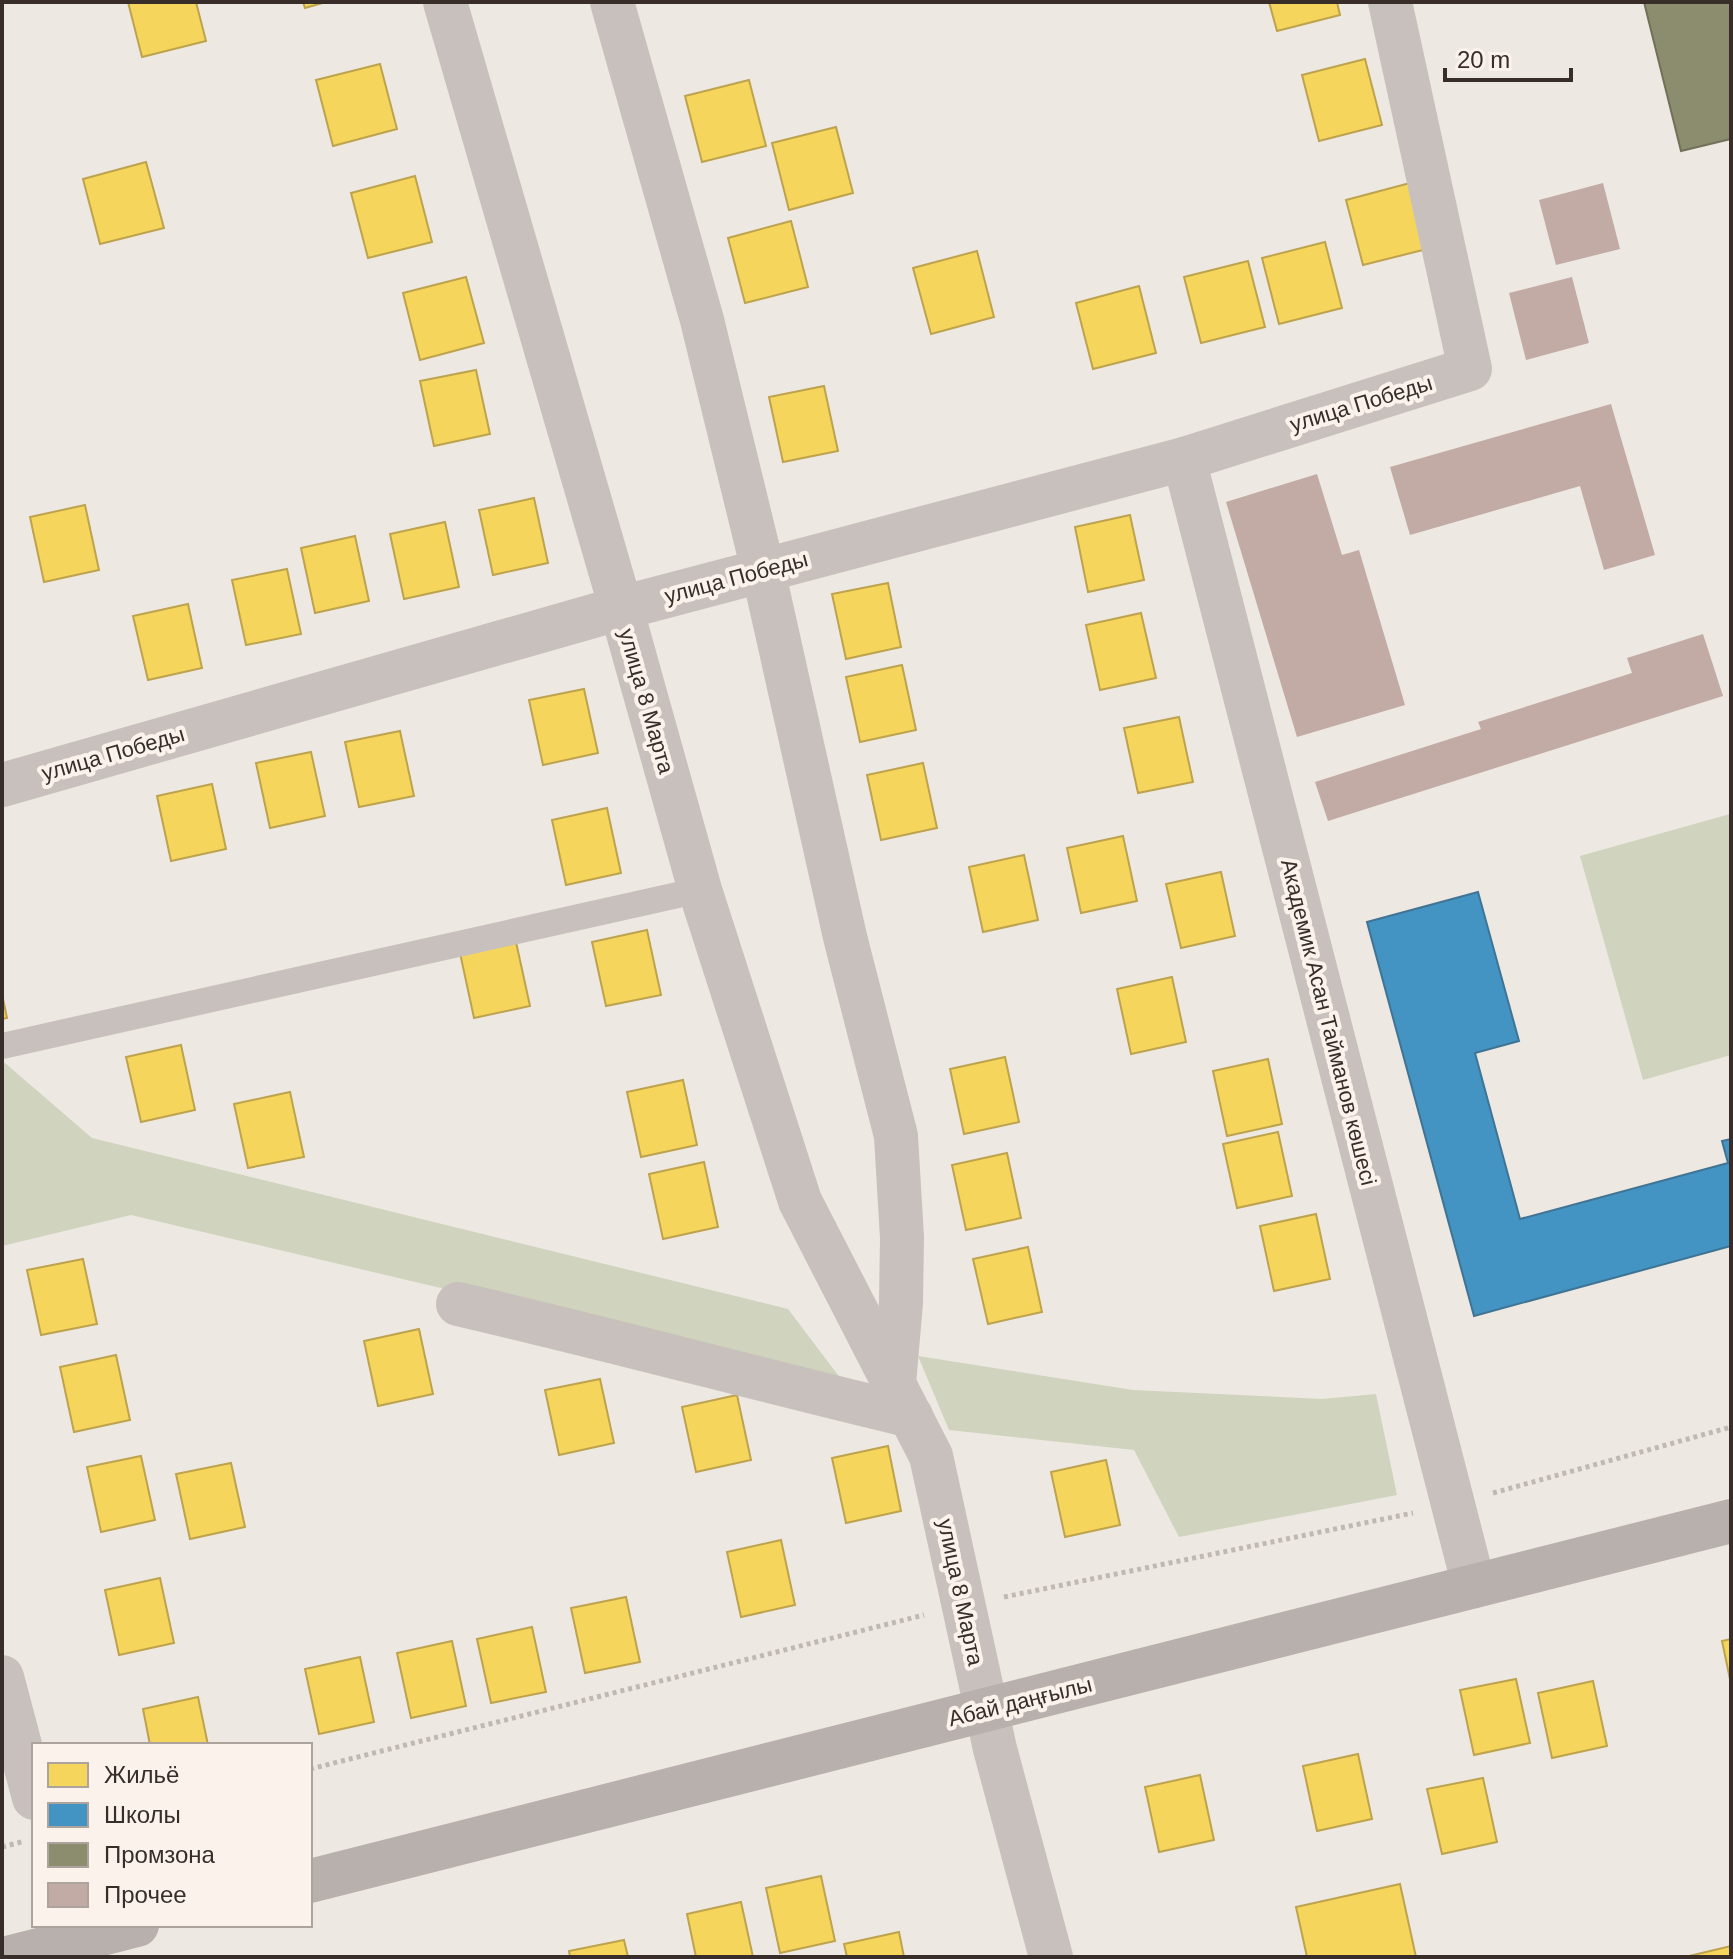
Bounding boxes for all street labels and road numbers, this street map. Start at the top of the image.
street label: улица Победы [1287,370,1435,437]
street label: улица Победы [662,546,811,609]
street label: улица 8 Марта [614,626,679,777]
street label: улица Победы [39,721,187,786]
street label: Академик Асан Тайманов көшесі [1276,856,1381,1188]
street label: улица 8 Марта [933,1516,988,1669]
street label: Абай даңғылы [946,1672,1095,1731]

